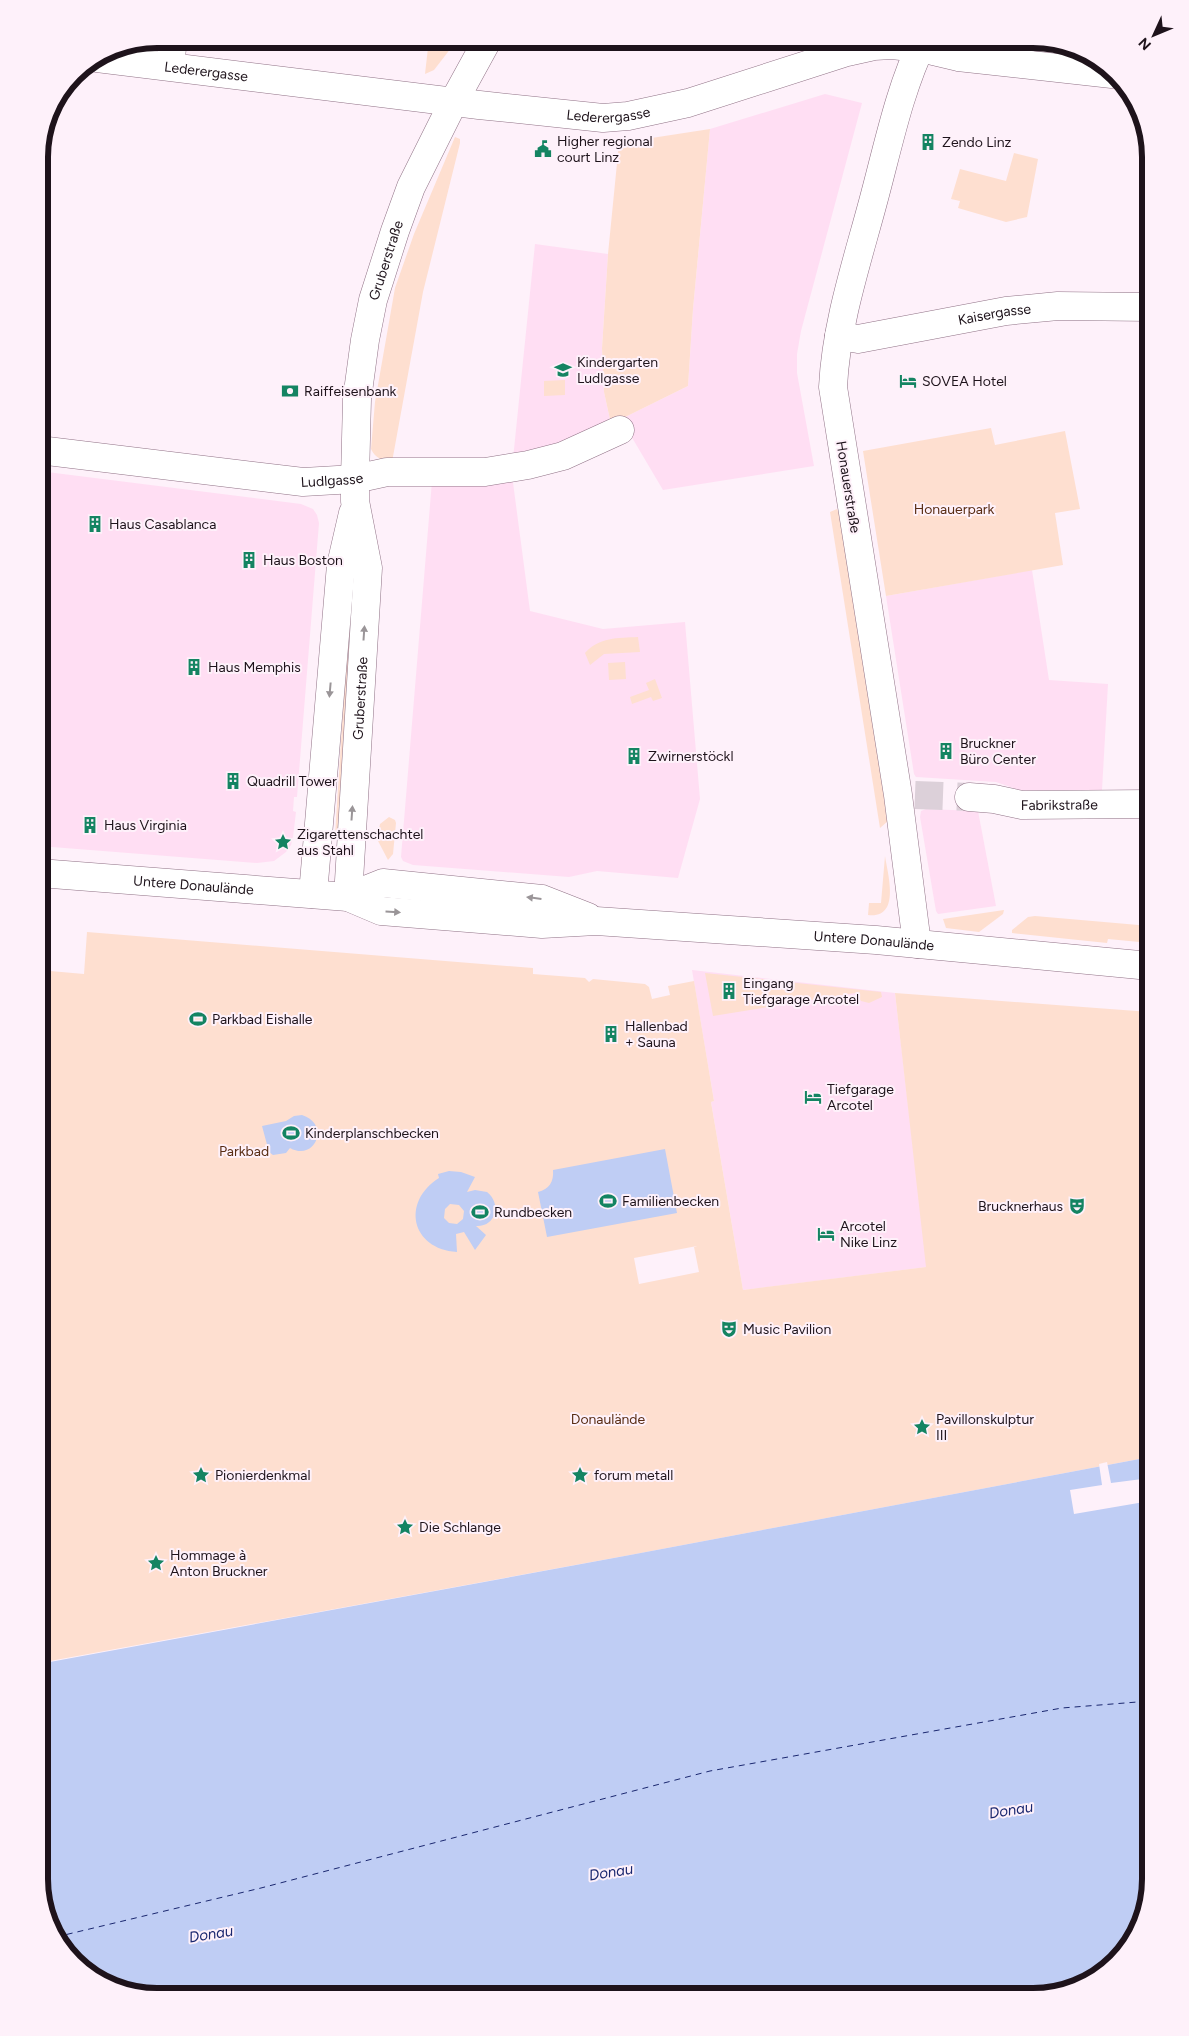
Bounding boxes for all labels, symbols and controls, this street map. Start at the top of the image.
north arrow [1129,10,1179,60]
text: N [1135,34,1155,53]
street label: Lederergasse [163,58,249,85]
street label: Lederergasse [566,103,652,127]
building icon: Zendo Linz [918,132,938,152]
place label: Higher regional court Linz [557,133,653,166]
place label: Zendo Linz [942,134,1012,151]
public building icon: Higher regional court Linz [533,139,553,159]
street label: Gruberstraße [365,218,407,302]
street label: Kaisergasse [956,300,1032,328]
place label: Kindergarten Ludlgasse [577,354,658,387]
school or university icon: Kindergarten Ludlgasse [553,360,573,380]
hotel icon: SOVEA Hotel [898,371,918,391]
place label: SOVEA Hotel [922,373,1007,390]
bank icon: Raiffeisenbank [280,381,300,401]
place label: Raiffeisenbank [304,383,396,400]
street label: Honauerstraße [832,440,864,535]
street label: Ludlgasse [300,469,365,491]
park label: Honauerpark [914,501,995,518]
building icon: Haus Casablanca [85,514,105,534]
place label: Haus Casablanca [109,516,216,533]
building icon: Haus Boston [239,550,259,570]
place label: Haus Boston [263,552,343,569]
one-way arrow [360,625,368,641]
street label: Gruberstraße [349,656,371,740]
building icon: Haus Memphis [184,657,204,677]
place label: Haus Memphis [208,659,301,676]
one-way arrow [326,683,334,699]
place label: Bruckner Büro Center [960,735,1036,768]
building icon: Bruckner Büro Center [936,741,956,761]
building icon: Zwirnerstöckl [624,746,644,766]
place label: Zwirnerstöckl [648,748,733,765]
building icon: Quadrill Tower [223,771,243,791]
place label: Quadrill Tower [247,773,337,790]
street label: Fabrikstraße [1021,796,1098,814]
one-way arrow [349,805,357,821]
building icon: Haus Virginia [80,815,100,835]
place label: Haus Virginia [104,817,187,834]
place label: Zigarettenschachtel aus Stahl [297,826,423,859]
place icon: Zigarettenschachtel aus Stahl [273,832,293,852]
street label: Untere Donaulände [133,872,255,898]
one-way arrow [526,894,542,902]
one-way arrow [385,909,401,917]
street label: Untere Donaulände [813,927,935,954]
place label: Eingang Tiefgarage Arcotel [743,975,859,1008]
building icon: Eingang Tiefgarage Arcotel [719,981,739,1001]
sports icon: Parkbad Eishalle [188,1009,208,1029]
place label: Parkbad Eishalle [212,1011,313,1028]
place label: Hallenbad + Sauna [625,1018,688,1051]
building icon: Hallenbad + Sauna [601,1024,621,1044]
place label: Tiefgarage Arcotel [827,1081,894,1114]
hotel icon: Tiefgarage Arcotel [803,1087,823,1107]
sports icon: Kinderplanschbecken [281,1123,301,1143]
place label: Kinderplanschbecken [305,1125,439,1142]
park label: Parkbad [219,1143,269,1160]
sports icon: Familienbecken [598,1191,618,1211]
place label: Familienbecken [622,1193,719,1210]
theatre icon: Brucknerhaus [1067,1196,1087,1216]
place label: Brucknerhaus [978,1198,1063,1215]
sports icon: Rundbecken [470,1202,490,1222]
place label: Rundbecken [494,1204,572,1221]
place label: Arcotel Nike Linz [840,1218,897,1251]
hotel icon: Arcotel Nike Linz [816,1224,836,1244]
theatre icon: Music Pavilion [719,1319,739,1339]
place label: Music Pavilion [743,1321,831,1338]
park label: Donaulände [571,1411,646,1428]
place label: Pavillonskulptur III [936,1411,1034,1444]
place icon: Pavillonskulptur III [912,1417,932,1437]
place icon: Pionierdenkmal [191,1465,211,1485]
place icon: forum metall [570,1465,590,1485]
place label: Pionierdenkmal [215,1467,311,1484]
place label: forum metall [594,1467,673,1484]
place icon: Die Schlange [395,1517,415,1537]
place label: Die Schlange [419,1519,501,1536]
place label: Hommage à Anton Bruckner [170,1547,268,1580]
place icon: Hommage à Anton Bruckner [146,1553,166,1573]
water label: Donau [988,1798,1034,1822]
water label: Donau [588,1860,634,1884]
water label: Donau [188,1922,234,1946]

